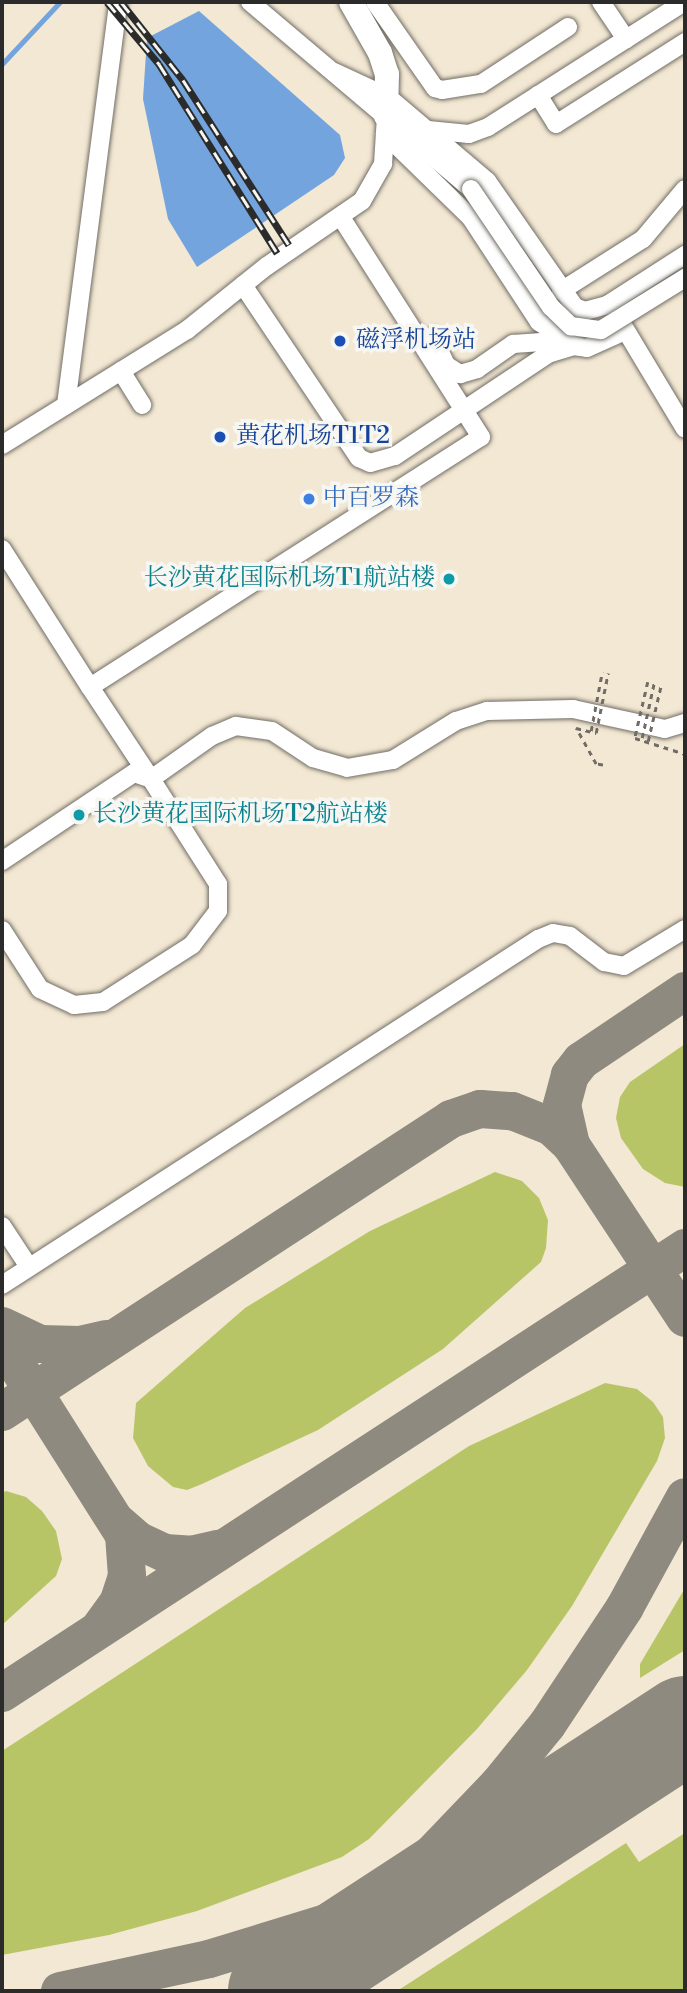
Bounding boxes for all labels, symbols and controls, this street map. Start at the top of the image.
place label: 磁浮机场站 [356,327,476,355]
marker: 磁浮机场站 [330,331,350,351]
place label: 黄花机场T1T2 [236,423,390,451]
marker: 黄花机场T1T2 [210,427,230,447]
place label: 中百罗森 [323,485,419,513]
marker: 中百罗森 [301,491,317,507]
place label: 长沙黄花国际机场T1航站楼 [144,565,435,593]
marker: 长沙黄花国际机场T1航站楼 [441,571,457,587]
place label: 长沙黄花国际机场T2航站楼 [93,801,388,829]
marker: 长沙黄花国际机场T2航站楼 [71,807,87,823]

